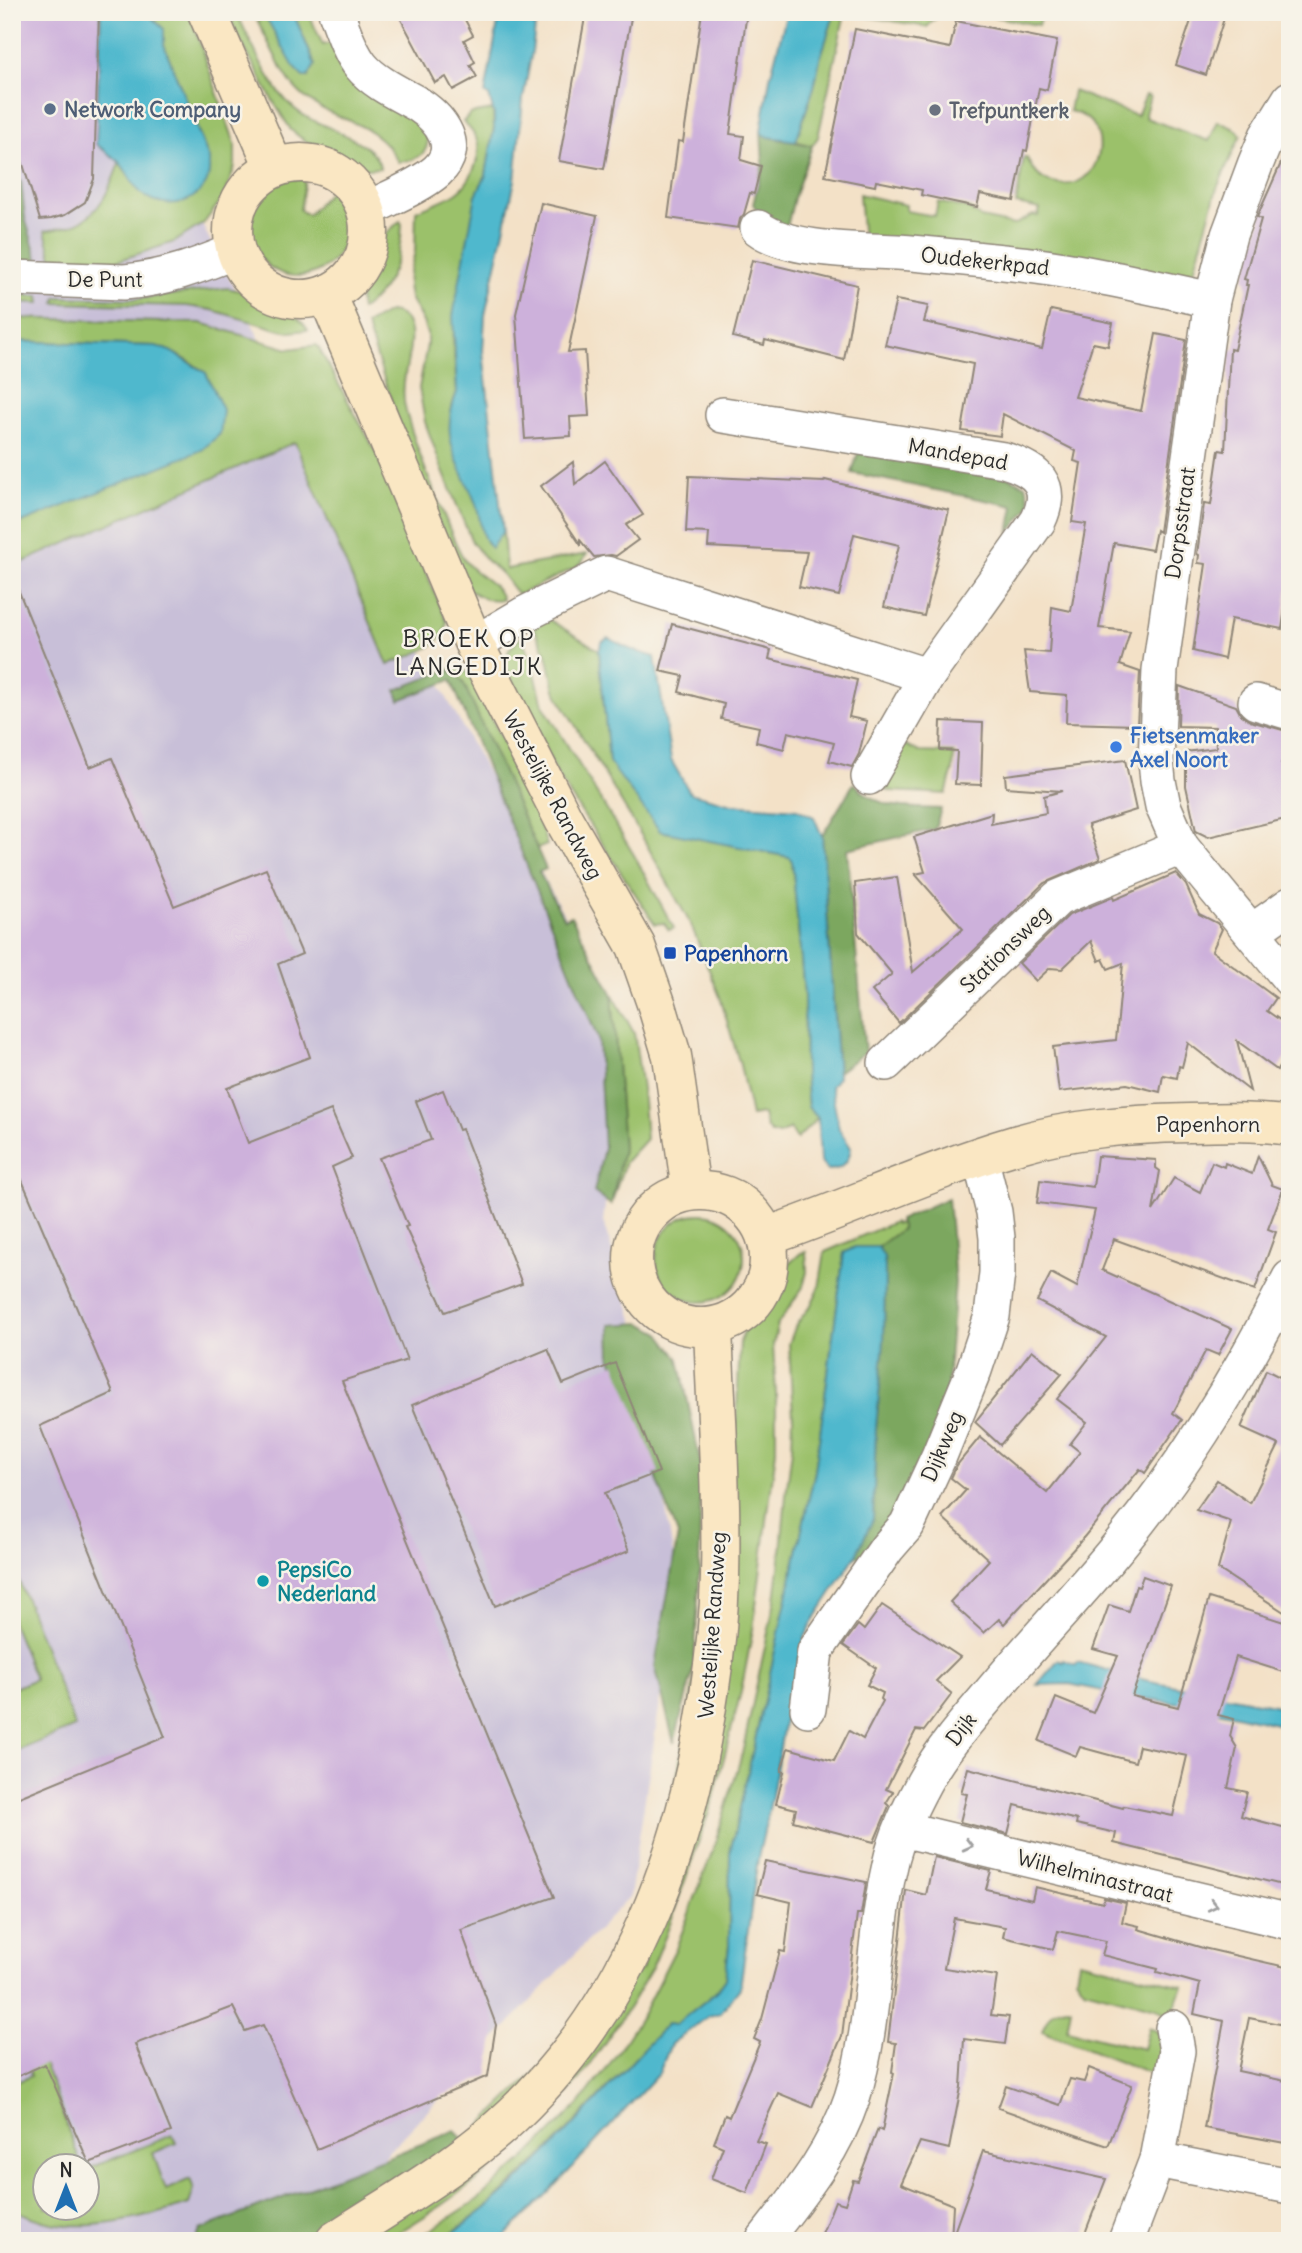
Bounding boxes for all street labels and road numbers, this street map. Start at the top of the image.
street label: Oudekerkpad [919,241,1051,281]
street label: De Punt [67,266,143,293]
street label: Mandepad [906,432,1010,476]
street label: Dorpsstraat [1159,465,1201,581]
street label: Westelijke Randweg [497,706,609,884]
street label: Stationsweg [954,899,1056,999]
street label: Papenhorn [1156,1111,1260,1138]
street label: Dijkweg [915,1406,969,1486]
street label: Westelijke Randweg [692,1530,732,1720]
street label: Dijk [940,1707,982,1751]
street label: Wilhelminastraat [1014,1844,1176,1908]

